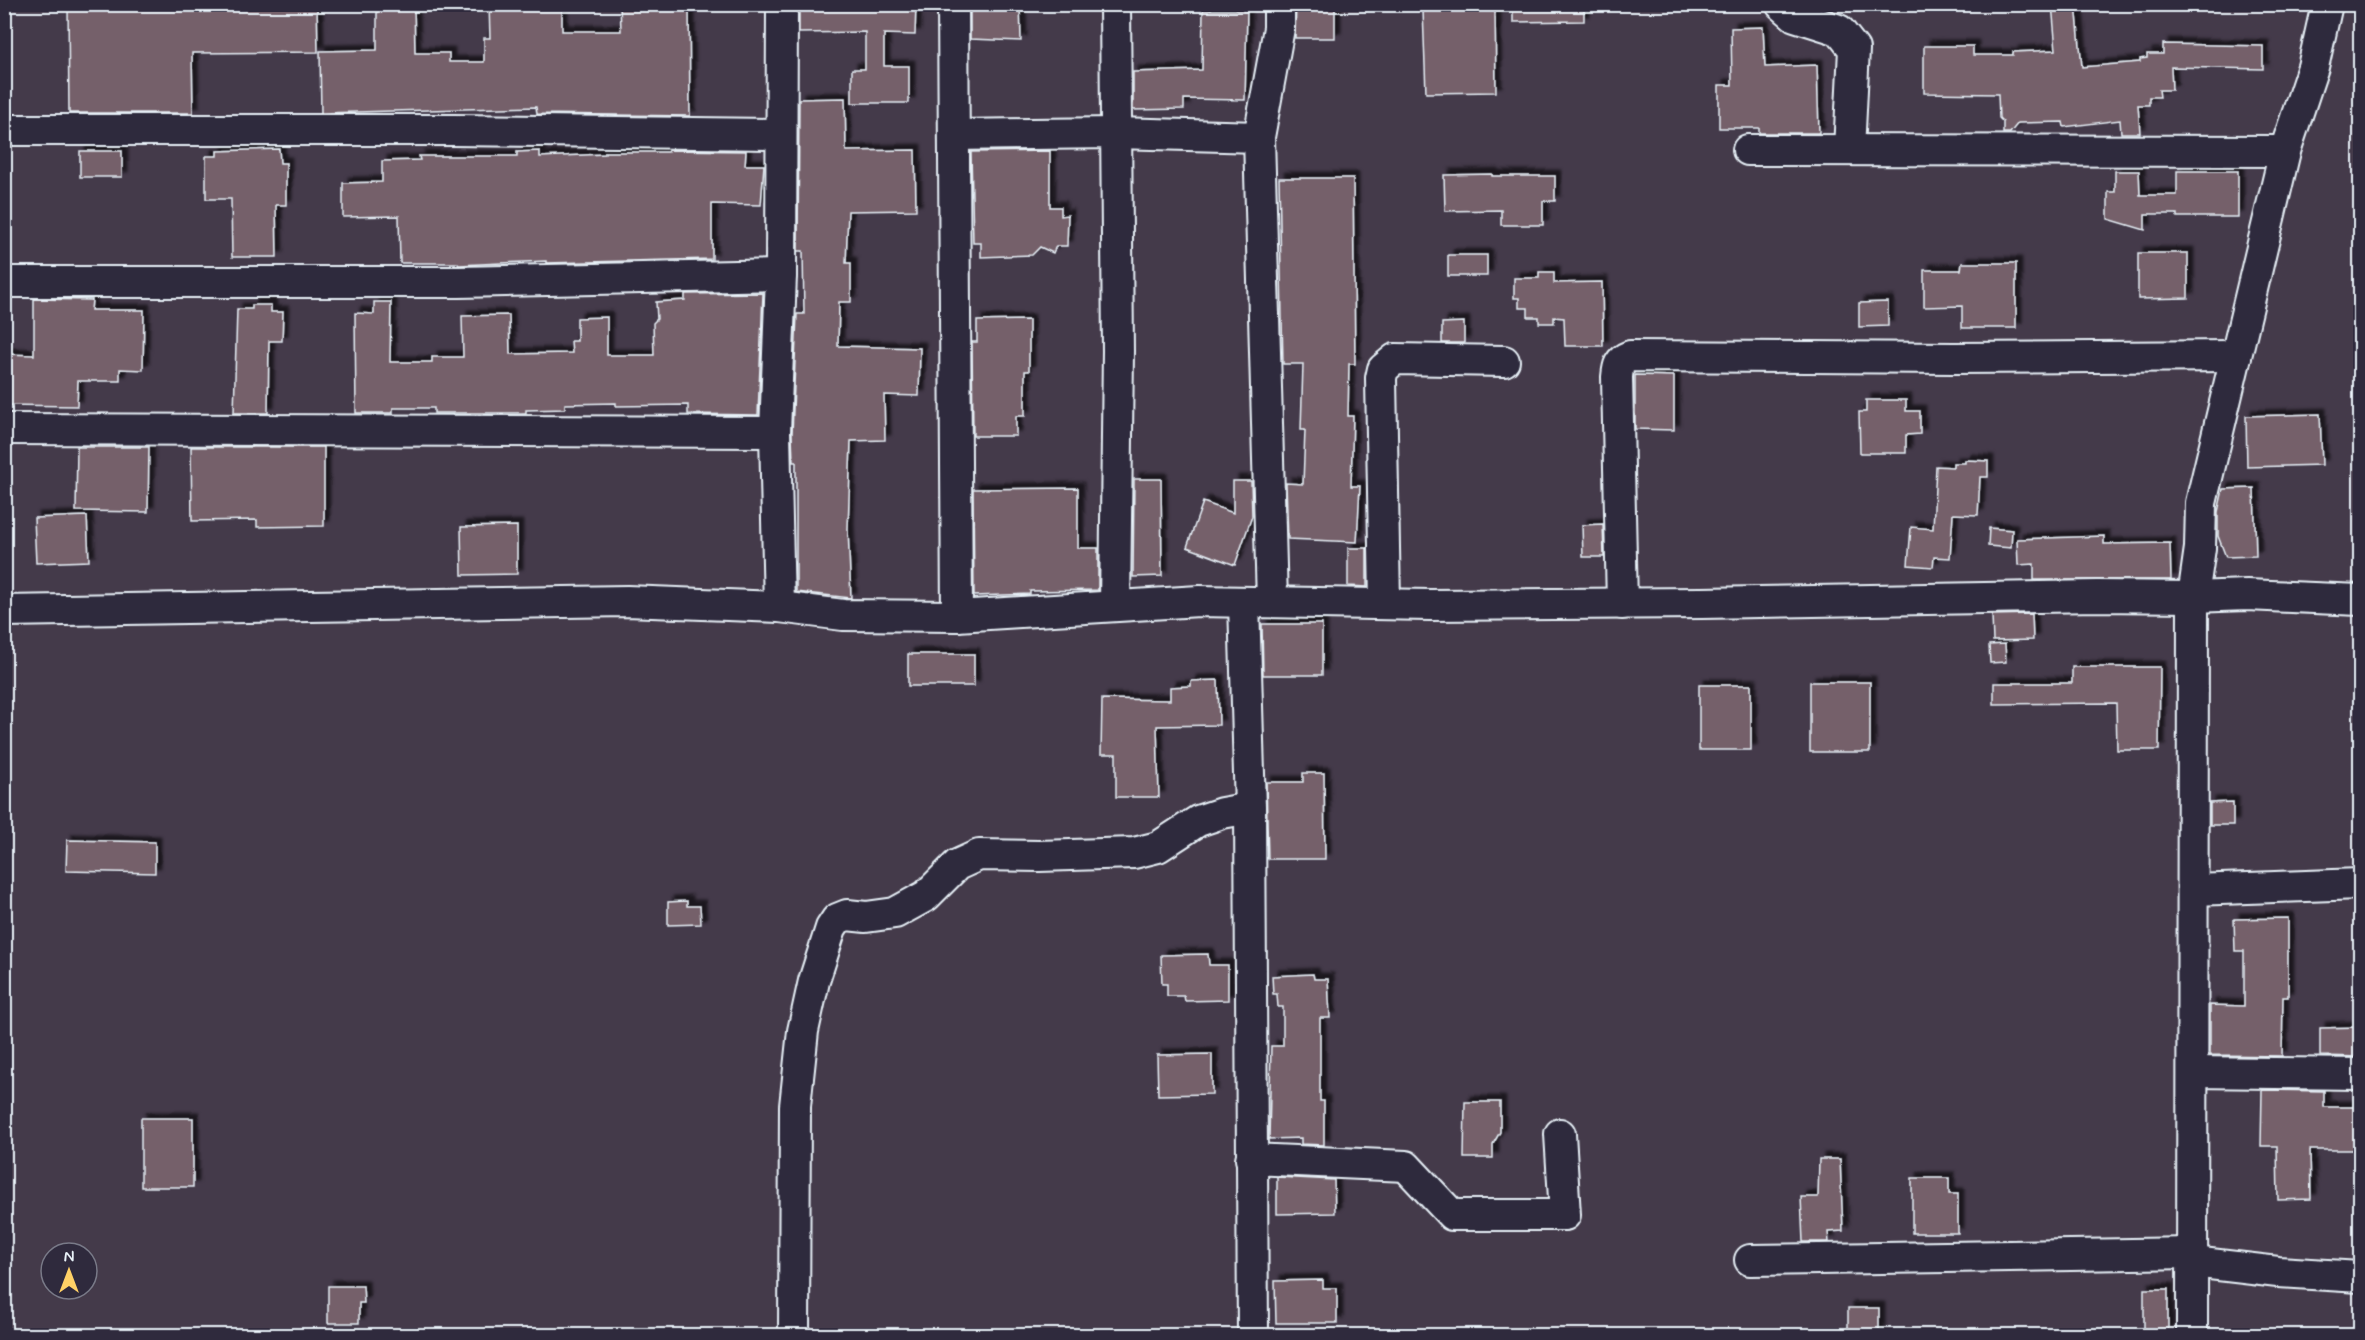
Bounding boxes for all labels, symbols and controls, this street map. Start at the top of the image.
north arrow [39,1241,99,1301]
text: N [64,1247,74,1268]

